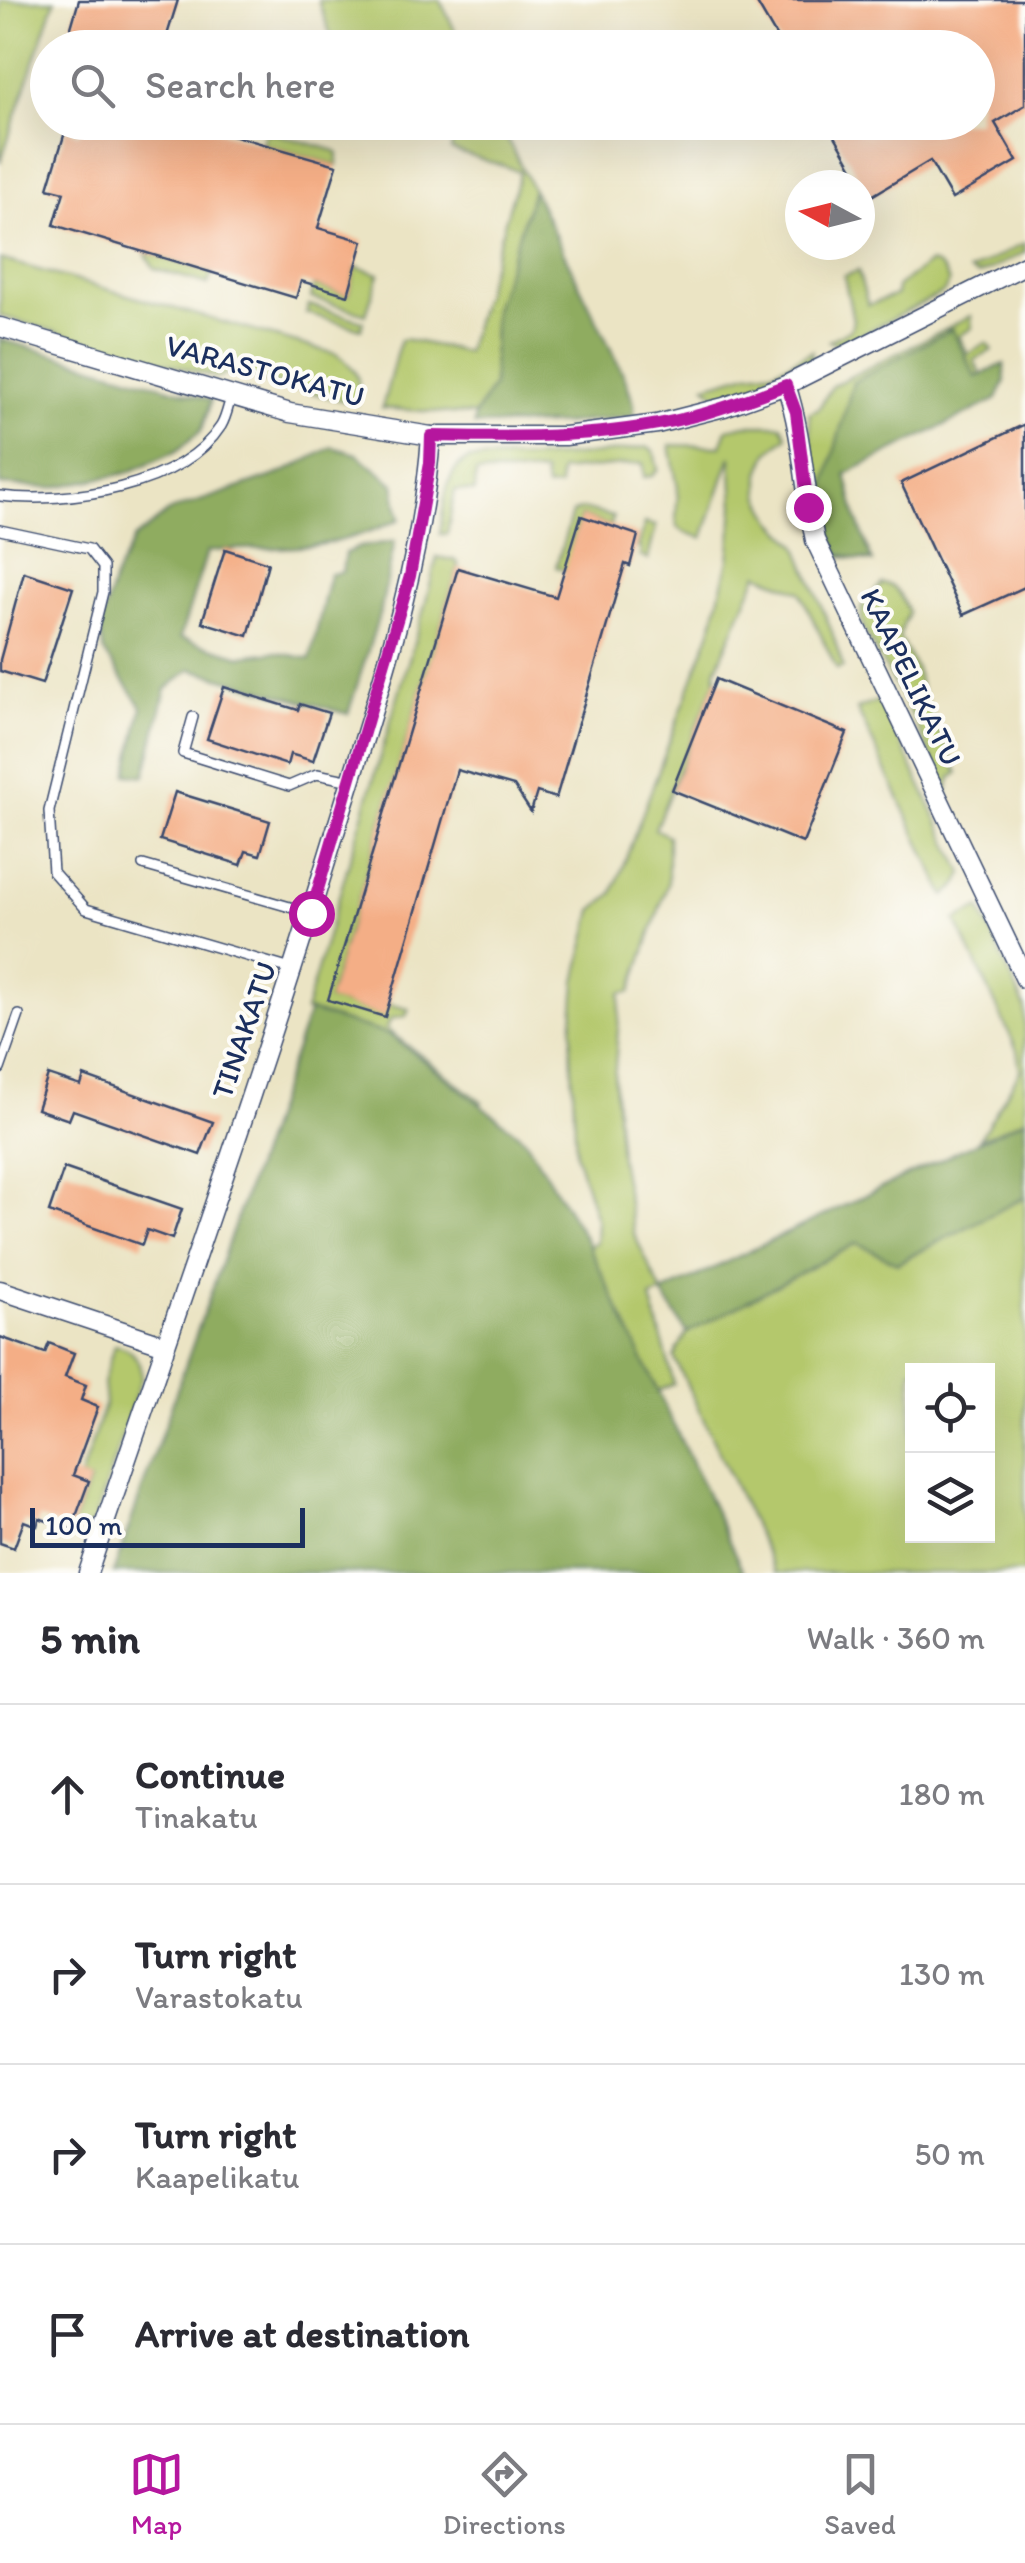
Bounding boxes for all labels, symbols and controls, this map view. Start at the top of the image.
search box [30,30,995,140]
icon: search [65,58,120,113]
text: Search here [145,62,336,108]
north arrow [785,170,875,260]
street label: VARASTOKATU [162,326,368,415]
route end [786,485,832,531]
street label: KAAPELIKATU [853,582,970,772]
route start [289,891,335,937]
street label: TINAKATU [203,956,284,1103]
map controls [905,1363,995,1543]
button: locate [905,1363,995,1453]
button: layers [905,1453,995,1543]
scale bar [30,1503,305,1548]
text: 100 m [45,1508,122,1542]
text: 5 min [40,1613,140,1664]
text: Walk · 360 m [806,1619,985,1657]
text: Continue [135,1752,285,1798]
icon: ahead [40,1767,95,1822]
text: 180 m [899,1775,985,1813]
text: Tinakatu [135,1798,258,1836]
text: Turn right [135,1932,297,1978]
icon: right [40,1947,95,2002]
text: 130 m [899,1955,985,1993]
text: Varastokatu [135,1978,303,2016]
text: Turn right [135,2112,297,2158]
icon: right [40,2127,95,2182]
text: 50 m [914,2135,985,2173]
text: Kaapelikatu [135,2158,300,2196]
icon: arrive [40,2307,95,2362]
text: Arrive at destination [135,2311,470,2357]
tab: Map [129,2447,184,2541]
tab: Directions [443,2447,566,2541]
tab: Saved [824,2447,896,2541]

